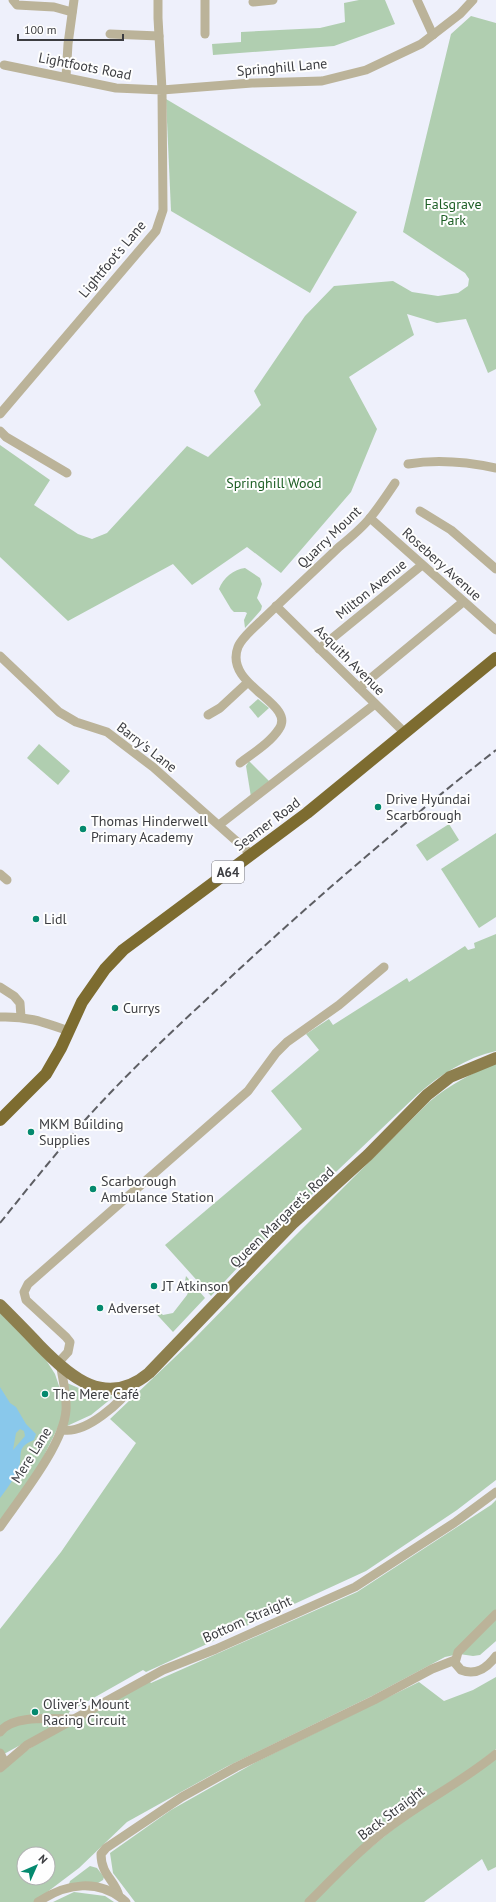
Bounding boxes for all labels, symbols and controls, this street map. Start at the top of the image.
scale bar [18,16,123,42]
text: 100 m [24,22,57,37]
street label: Lightfoots Road [37,48,133,84]
street label: Springhill Lane [236,54,328,80]
park label: Falsgrave Park [424,195,482,229]
street label: Lightfoot's Lane [74,217,150,301]
park label: Springhill Wood [226,474,322,492]
street label: Quarry Mount [293,502,365,572]
street label: Rosebery Avenue [399,524,485,604]
street label: Milton Avenue [332,555,410,623]
street label: Asquith Avenue [311,621,389,699]
street label: Barry's Lane [113,718,181,776]
place label: Drive Hyundai Scarborough [386,790,470,824]
street label: Seamer Road [230,793,304,855]
marker: Drive Hyundai Scarborough [373,802,383,812]
place label: Thomas Hinderwell Primary Academy [91,812,208,846]
marker: Thomas Hinderwell Primary Academy [78,824,88,834]
road number: A64 [212,861,244,883]
place label: Lidl [44,910,67,928]
marker: Lidl [31,914,41,924]
place label: Currys [123,999,160,1017]
marker: Currys [110,1003,120,1013]
place label: MKM Building Supplies [39,1115,123,1149]
marker: MKM Building Supplies [26,1127,36,1137]
street label: Queen Margaret's Road [226,1163,338,1271]
place label: Scarborough Ambulance Station [101,1172,214,1206]
marker: Scarborough Ambulance Station [88,1184,98,1194]
place label: JT Atkinson [161,1277,228,1295]
marker: JT Atkinson [149,1281,159,1291]
place label: Adverset [108,1299,160,1317]
marker: Adverset [95,1303,105,1313]
place label: The Mere Café [53,1385,139,1403]
marker: The Mere Café [40,1389,50,1399]
street label: Mere Lane [7,1424,55,1486]
street label: Bottom Straight [200,1591,294,1647]
place label: Oliver's Mount Racing Circuit [43,1695,129,1729]
marker: Oliver's Mount Racing Circuit [30,1707,40,1717]
street label: Back Straight [354,1782,428,1844]
north arrow [16,1846,56,1886]
text: N [36,1851,51,1866]

